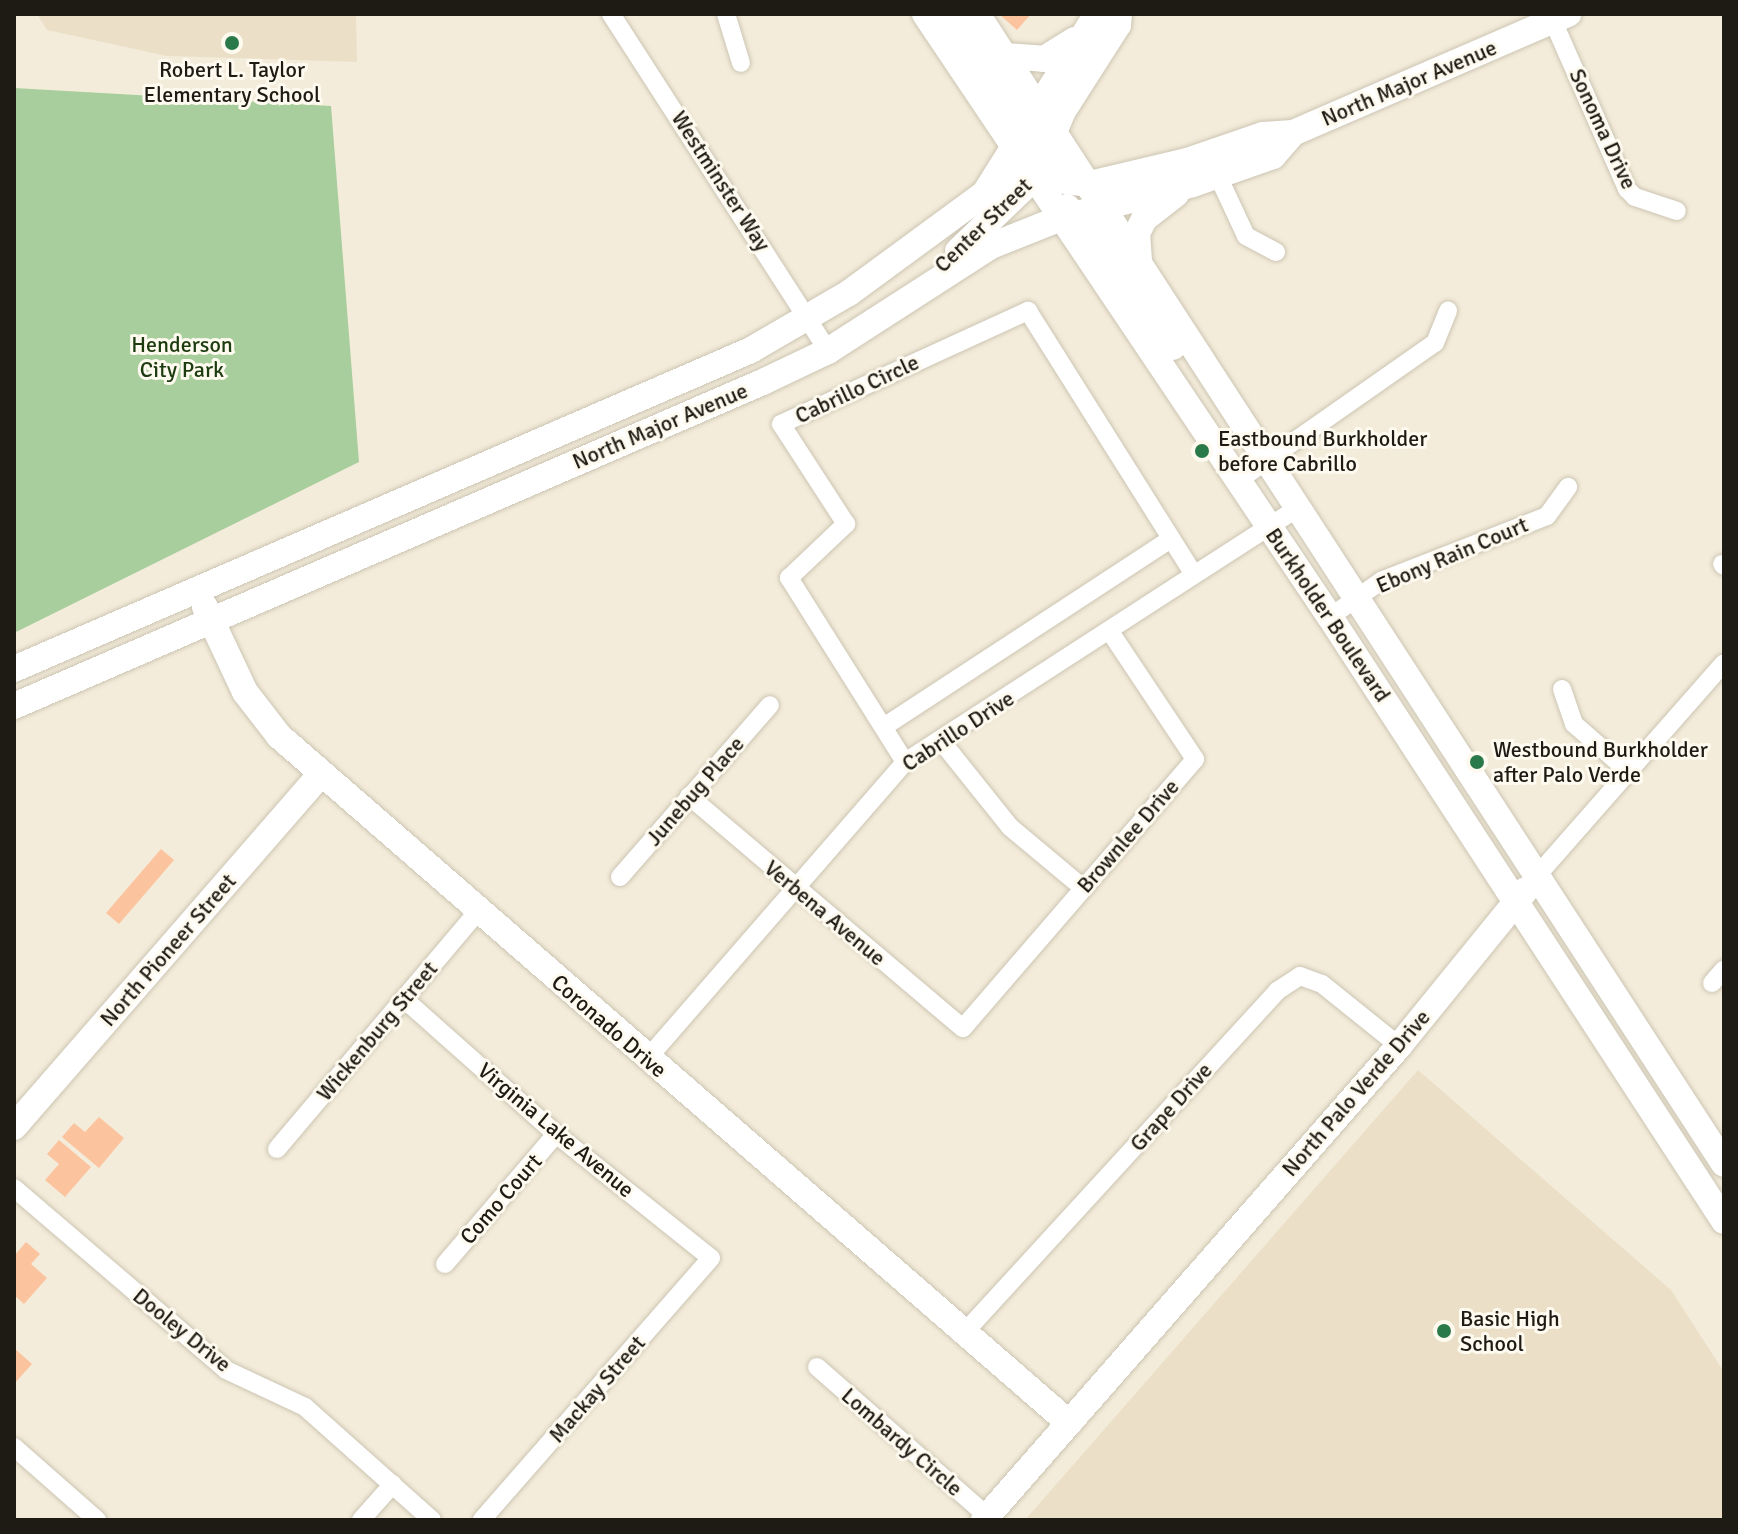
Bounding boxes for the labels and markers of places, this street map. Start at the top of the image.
marker: Robert L. Taylor Elementary School [223,34,241,52]
place label: Robert L. Taylor Elementary School [144,56,320,108]
place label: Eastbound Burkholder before Cabrillo [1218,425,1427,476]
marker: Eastbound Burkholder before Cabrillo [1193,442,1211,460]
place label: Westbound Burkholder after Palo Verde [1493,736,1708,788]
marker: Westbound Burkholder after Palo Verde [1468,753,1486,771]
place label: Basic High School [1460,1305,1560,1356]
marker: Basic High School [1435,1322,1453,1340]

